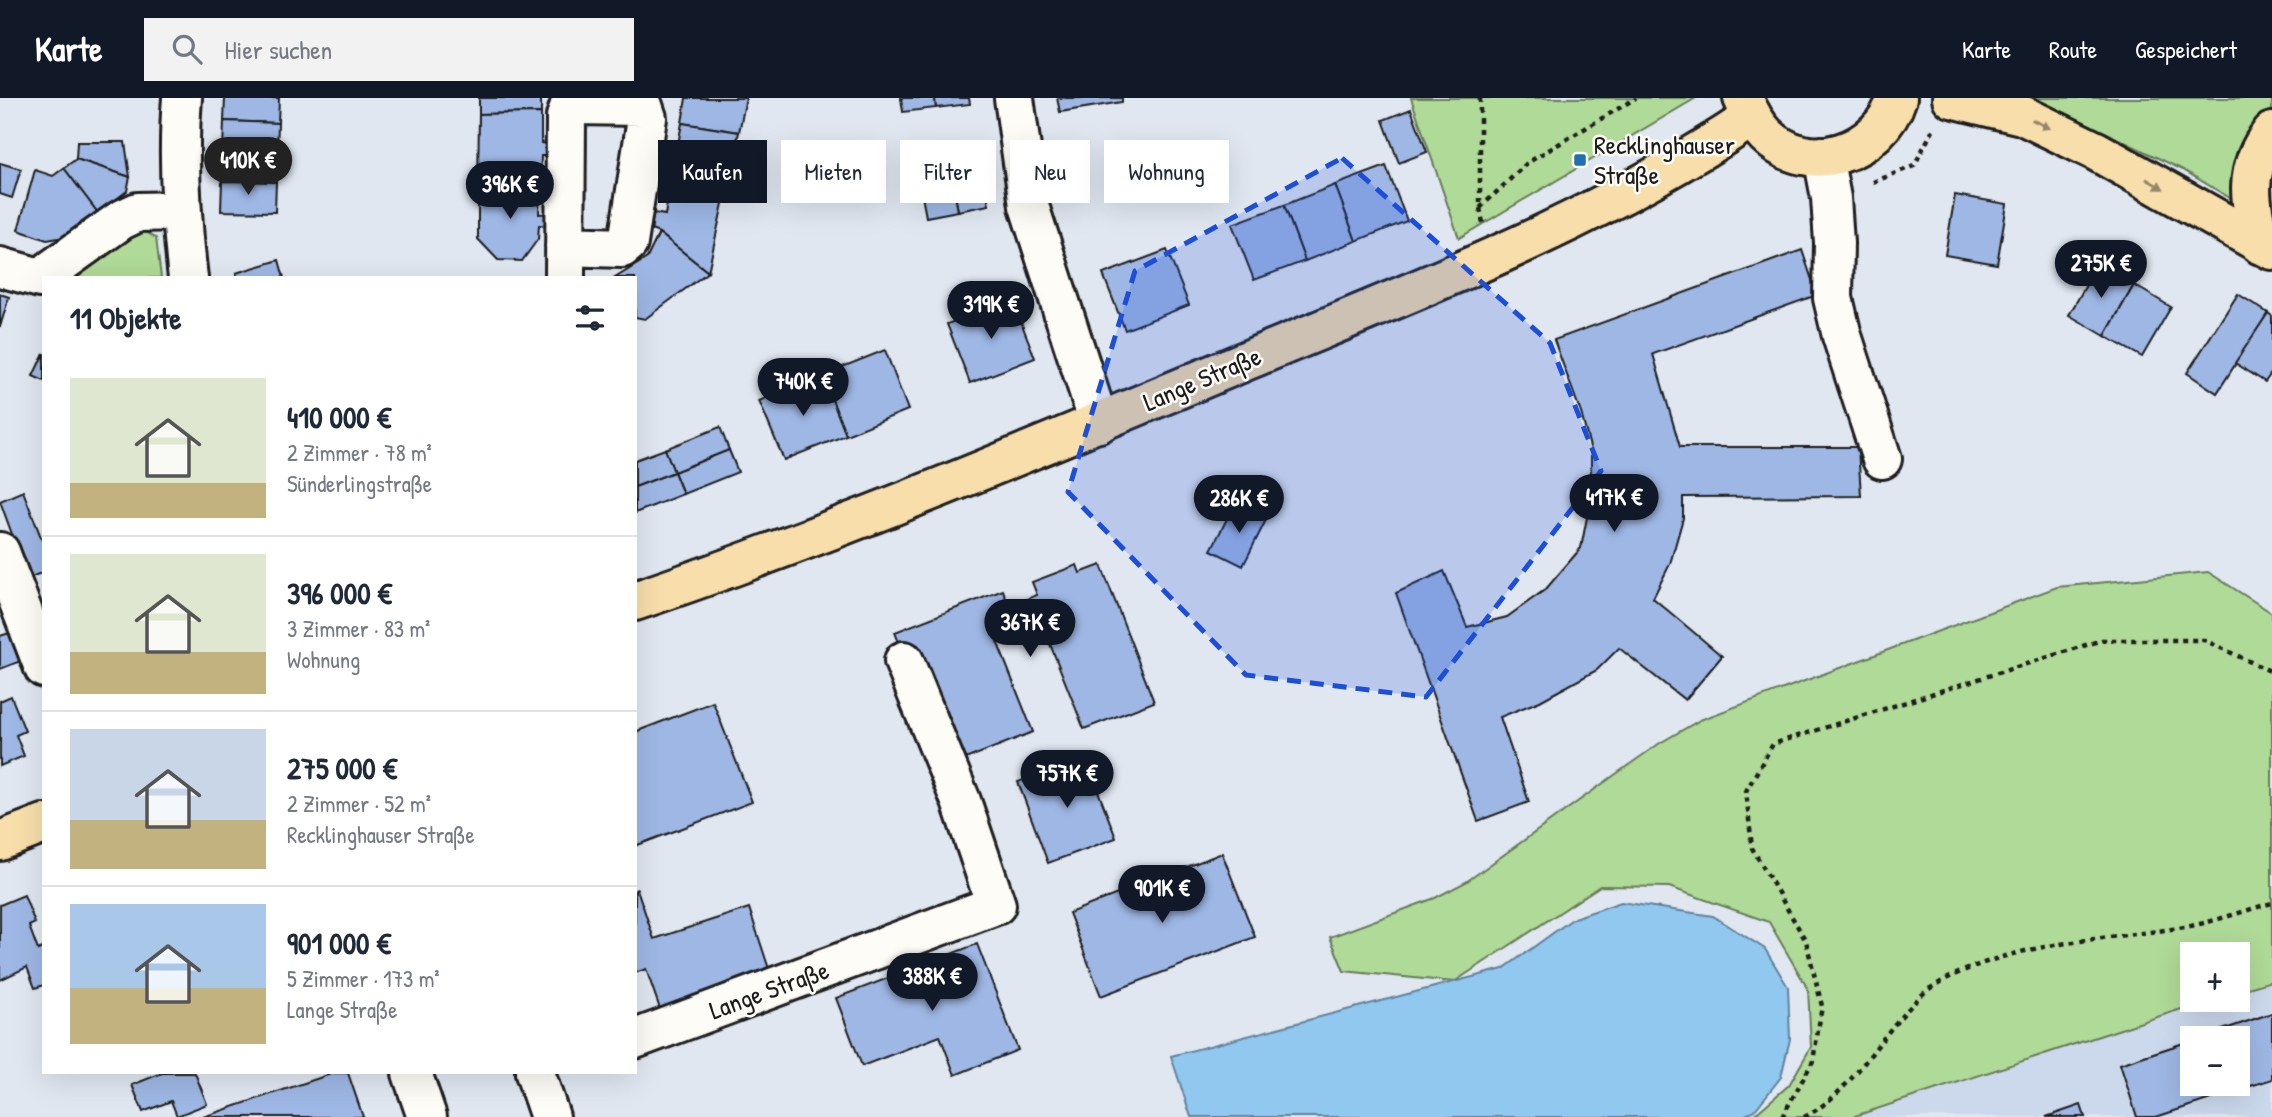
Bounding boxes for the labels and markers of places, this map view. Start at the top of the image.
place label: Recklinghauser Straße [1594,127,1735,192]
pin: 410K € [191,138,305,197]
marker: Recklinghauser Straße [1572,152,1588,168]
pin: 396K € [453,162,567,221]
pin: 275K € [2044,240,2158,300]
pin: 319K € [934,282,1048,341]
pin: 740K € [746,358,860,418]
pin: 417K € [1557,474,1671,534]
pin: 286K € [1182,476,1296,535]
pin: 367K € [973,600,1087,659]
pin: 757K € [1010,750,1124,810]
pin: 901K € [1105,866,1219,925]
pin: 388K € [875,954,989,1013]

